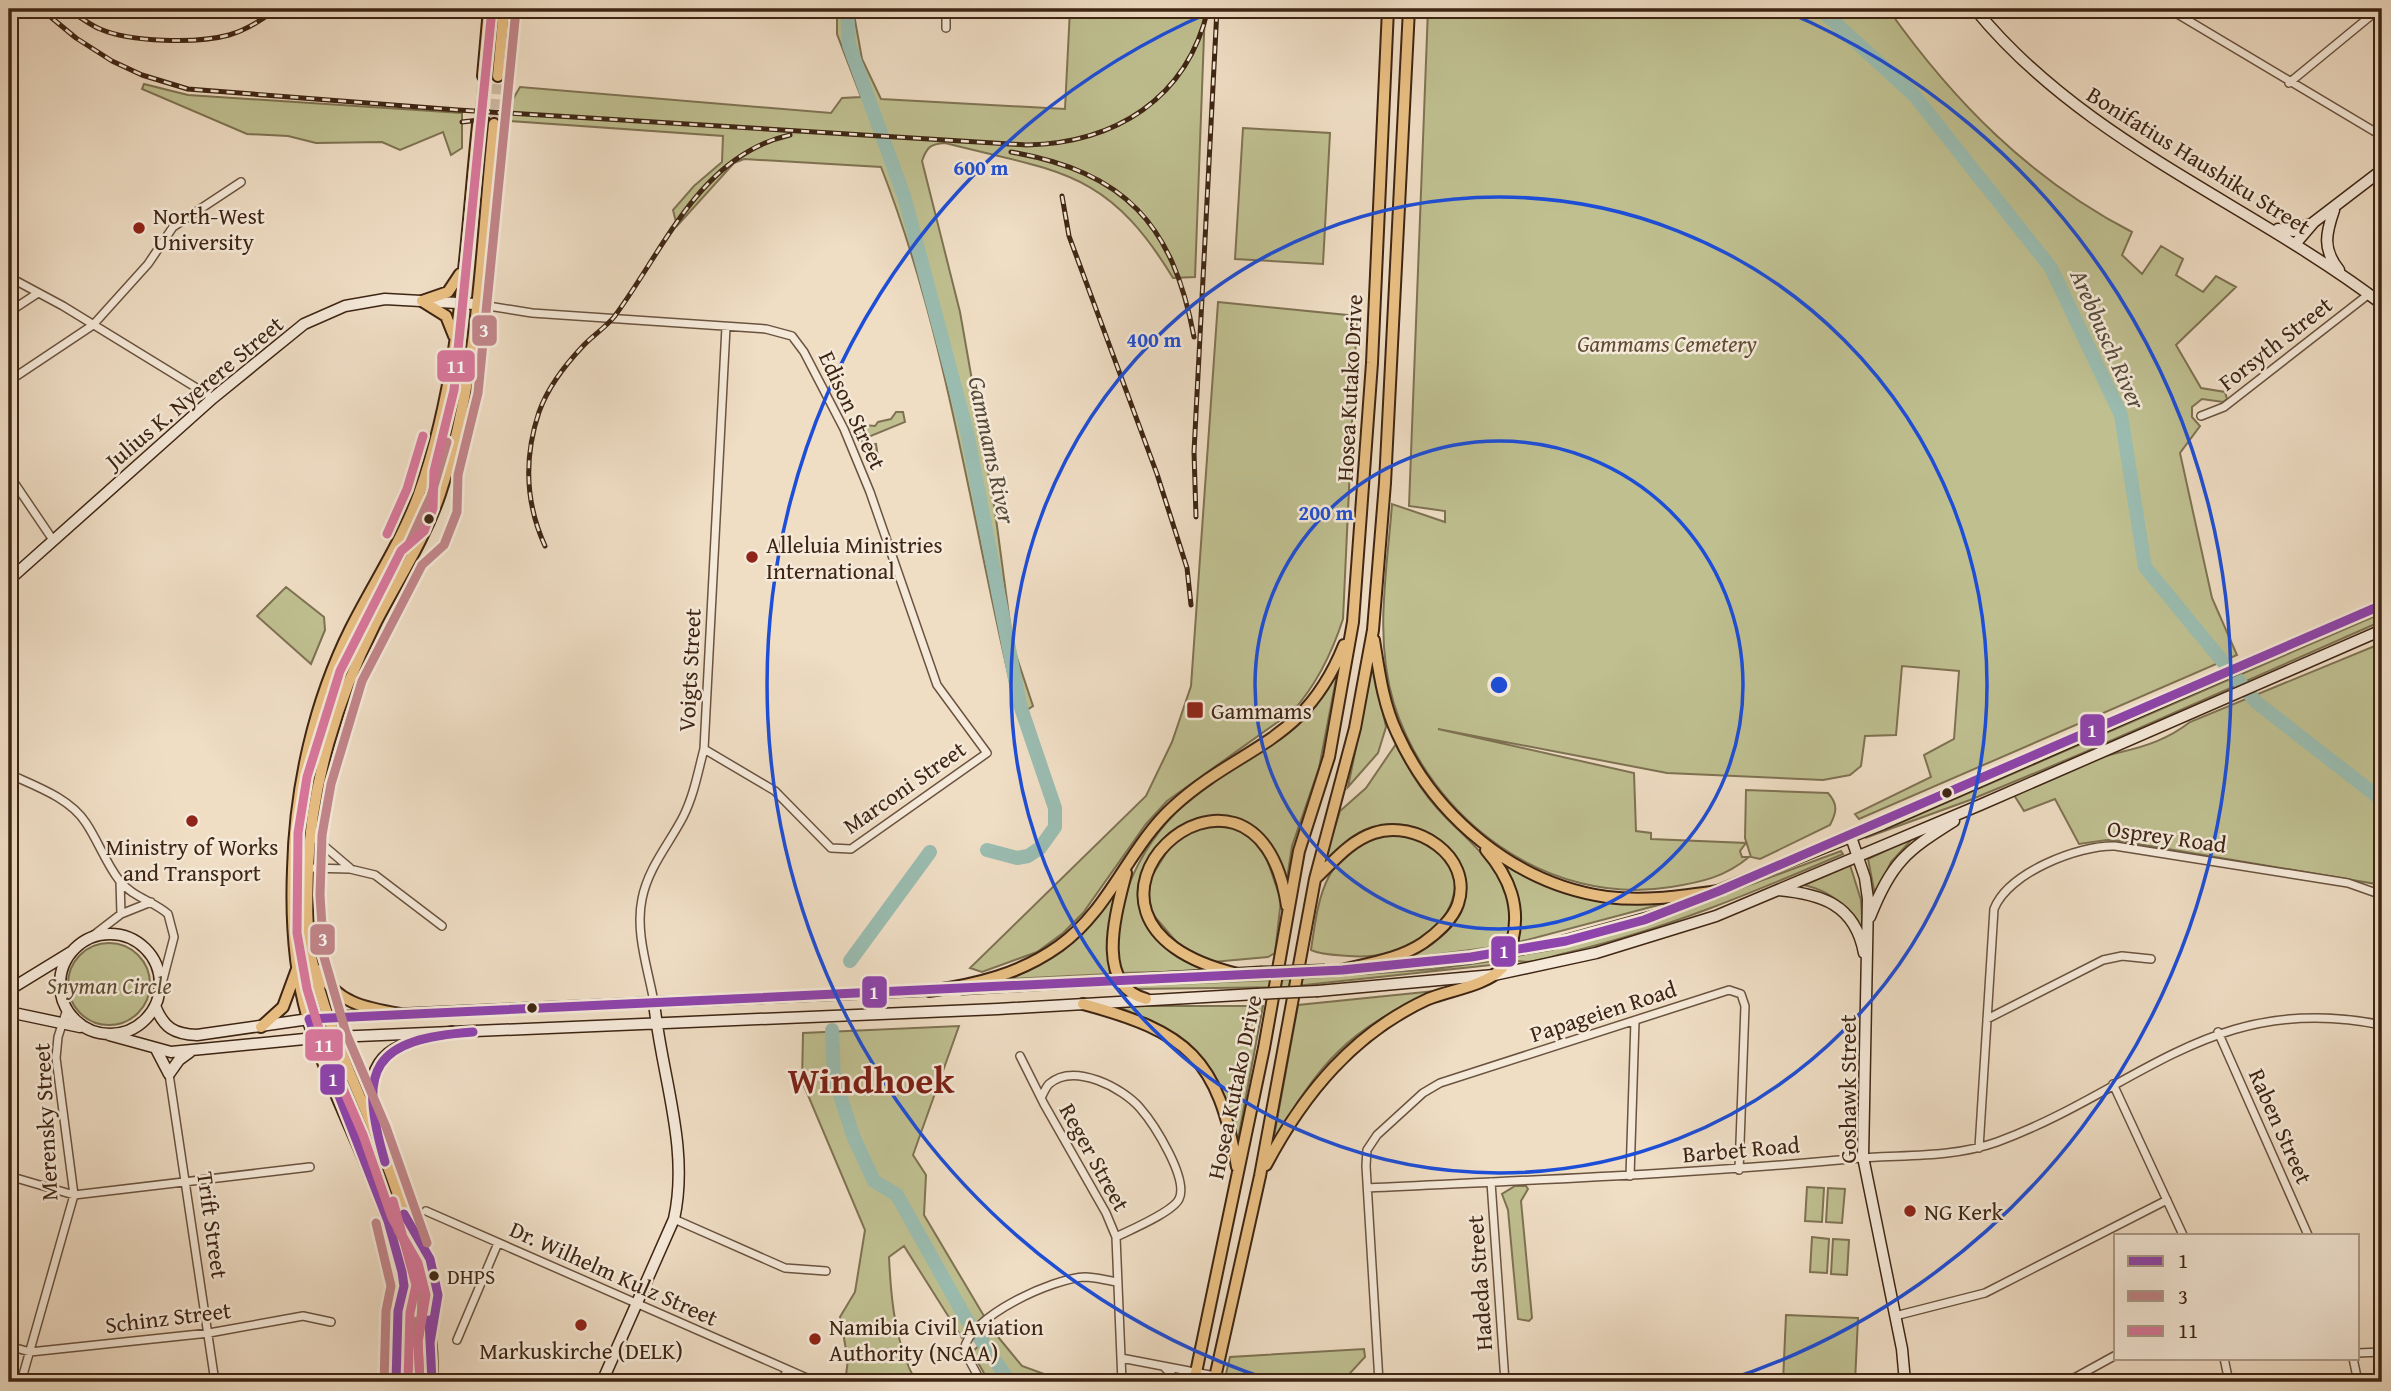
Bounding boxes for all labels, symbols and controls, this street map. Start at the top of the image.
street label: Bonifatius Haushiku Street [2081,78,2317,242]
text: 600 m [953,152,1009,183]
place label: North-West University [153,199,265,258]
marker: North-West University [131,220,147,236]
water label: Arebbusch River [2061,262,2155,416]
street label: Forsyth Street [2211,288,2339,398]
street label: Hosea Kutako Drive [1328,293,1370,483]
street label: Julius K. Nyerere Street [96,308,290,478]
line badge: 3 [471,314,498,347]
text: 3 [479,316,489,344]
text: 400 m [1126,324,1182,355]
park label: Gammams Cemetery [1577,327,1757,360]
street label: Edison Street [811,345,895,475]
line badge: 11 [436,349,476,383]
text: 11 [446,352,466,380]
water label: Gammams River [959,373,1025,528]
text: 200 m [1298,497,1354,528]
unlabelled marker [422,512,436,526]
place label: Alleluia Ministries International [766,528,943,587]
marker: Alleluia Ministries International [744,549,760,565]
street label: Voigts Street [669,607,709,733]
centre of rings [1487,673,1511,697]
place label: Gammams [1211,694,1312,727]
marker: Gammams [1185,700,1205,720]
line badge: 1 [2079,713,2106,747]
text: 1 [2087,716,2097,744]
street label: Marconi Street [836,732,972,842]
unlabelled marker [1940,786,1954,800]
street label: Osprey Road [2105,811,2229,861]
marker: Ministry of Works and Transport [184,813,200,829]
place label: Ministry of Works and Transport [106,830,278,889]
line badge: 3 [309,923,336,956]
text: 3 [318,925,328,953]
line badge: 1 [1490,935,1517,968]
text: 1 [1499,937,1509,965]
park label: Snyman Circle [46,969,172,1002]
street label: Papageien Road [1526,972,1681,1050]
line badge: 1 [861,975,888,1009]
text: 1 [869,978,879,1006]
street label: Hosea Kutako Drive [1198,992,1270,1182]
unlabelled marker [525,1001,539,1015]
street label: Goshawk Street [1831,1014,1864,1164]
line badge: 11 [304,1028,344,1062]
text: 11 [314,1031,334,1059]
street label: Merensky Street [24,1042,66,1202]
district label: Windhoek [788,1052,955,1107]
line badge: 1 [319,1063,346,1096]
street label: Raben Street [2241,1063,2321,1189]
text: 1 [328,1065,338,1093]
street label: Reger Street [1052,1097,1138,1217]
street label: Barbet Road [1681,1127,1802,1171]
street label: Trift Street [189,1169,237,1281]
place label: NG Kerk [1924,1195,2004,1228]
marker: NG Kerk [1902,1203,1918,1219]
street label: Dr. Wilhelm Kulz Street [505,1212,723,1334]
street label: Hadeda Street [1458,1214,1500,1352]
legend [2114,1234,2360,1360]
text: 1 [2178,1245,2188,1276]
place label: DHPS [447,1261,495,1292]
marker: DHPS [427,1269,441,1283]
text: 3 [2178,1281,2188,1312]
street label: Schinz Street [103,1293,233,1341]
place label: Namibia Civil Aviation Authority (NCAA) [829,1310,1044,1369]
text: 11 [2178,1315,2198,1346]
marker: Markuskirche (DELK) [573,1317,589,1333]
marker: Namibia Civil Aviation Authority (NCAA) [807,1331,823,1347]
place label: Markuskirche (DELK) [479,1334,683,1367]

